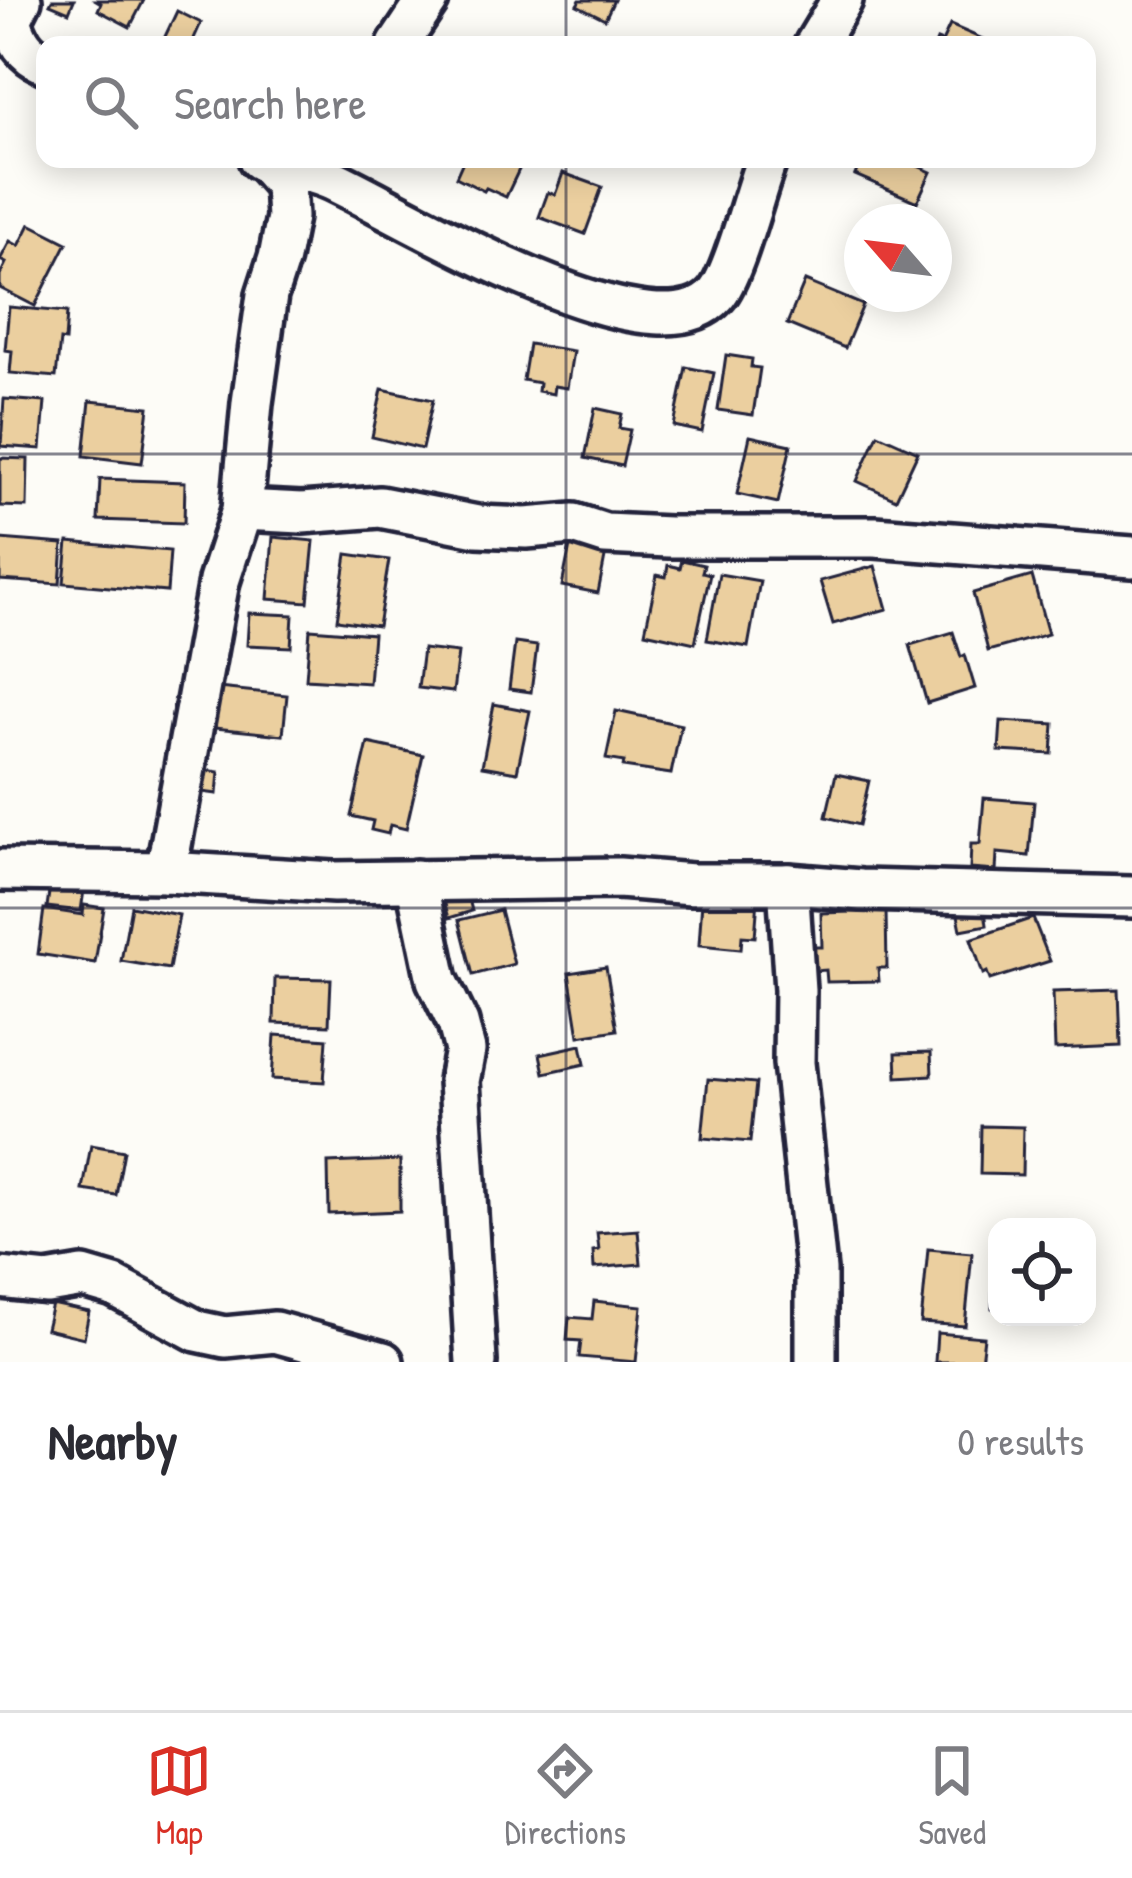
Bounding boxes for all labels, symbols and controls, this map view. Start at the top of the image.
search box [36,36,1096,168]
icon: search [78,69,144,135]
text: Search here [174,72,366,133]
north arrow [844,204,952,312]
map controls [988,1218,1096,1326]
button: locate [988,1218,1096,1326]
text: Nearby [48,1406,178,1475]
text: 0 results [958,1414,1084,1467]
tab: Map [146,1738,212,1854]
tab: Directions [505,1738,626,1854]
tab: Saved [918,1738,986,1854]

